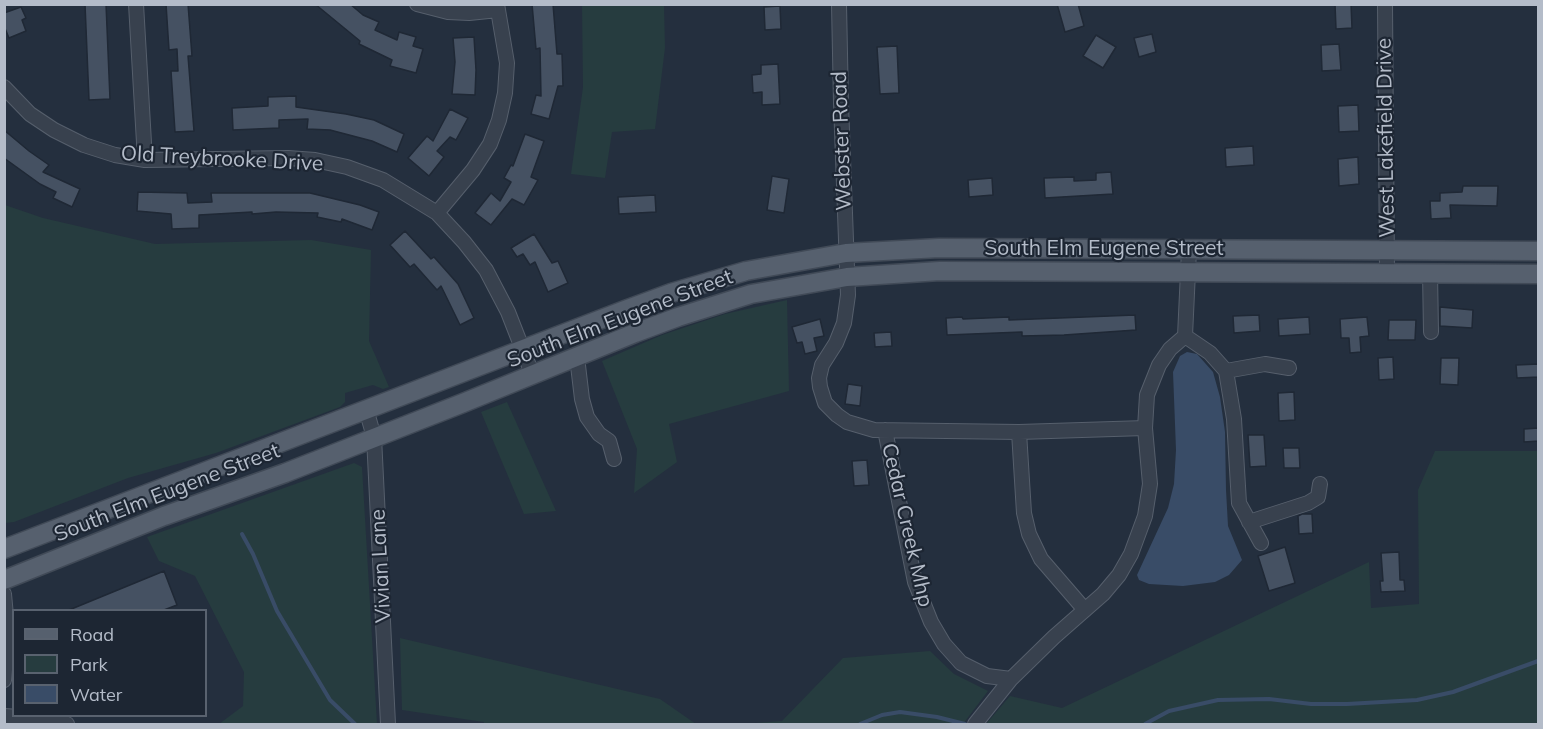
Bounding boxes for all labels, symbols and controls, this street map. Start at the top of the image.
street label: West Lakefield Drive [1372,38,1400,238]
street label: Webster Road [827,71,857,211]
street label: Old Treybrooke Drive [120,141,324,177]
street label: South Elm Eugene Street [984,236,1224,262]
street label: South Elm Eugene Street [504,264,736,374]
street label: South Elm Eugene Street [51,438,283,548]
street label: Cedar Creek Mhp [876,441,938,609]
street label: Vivian Lane [365,508,397,624]
legend [12,609,207,717]
text: Road [70,623,114,646]
text: Park [70,653,108,676]
text: Water [70,683,122,706]

